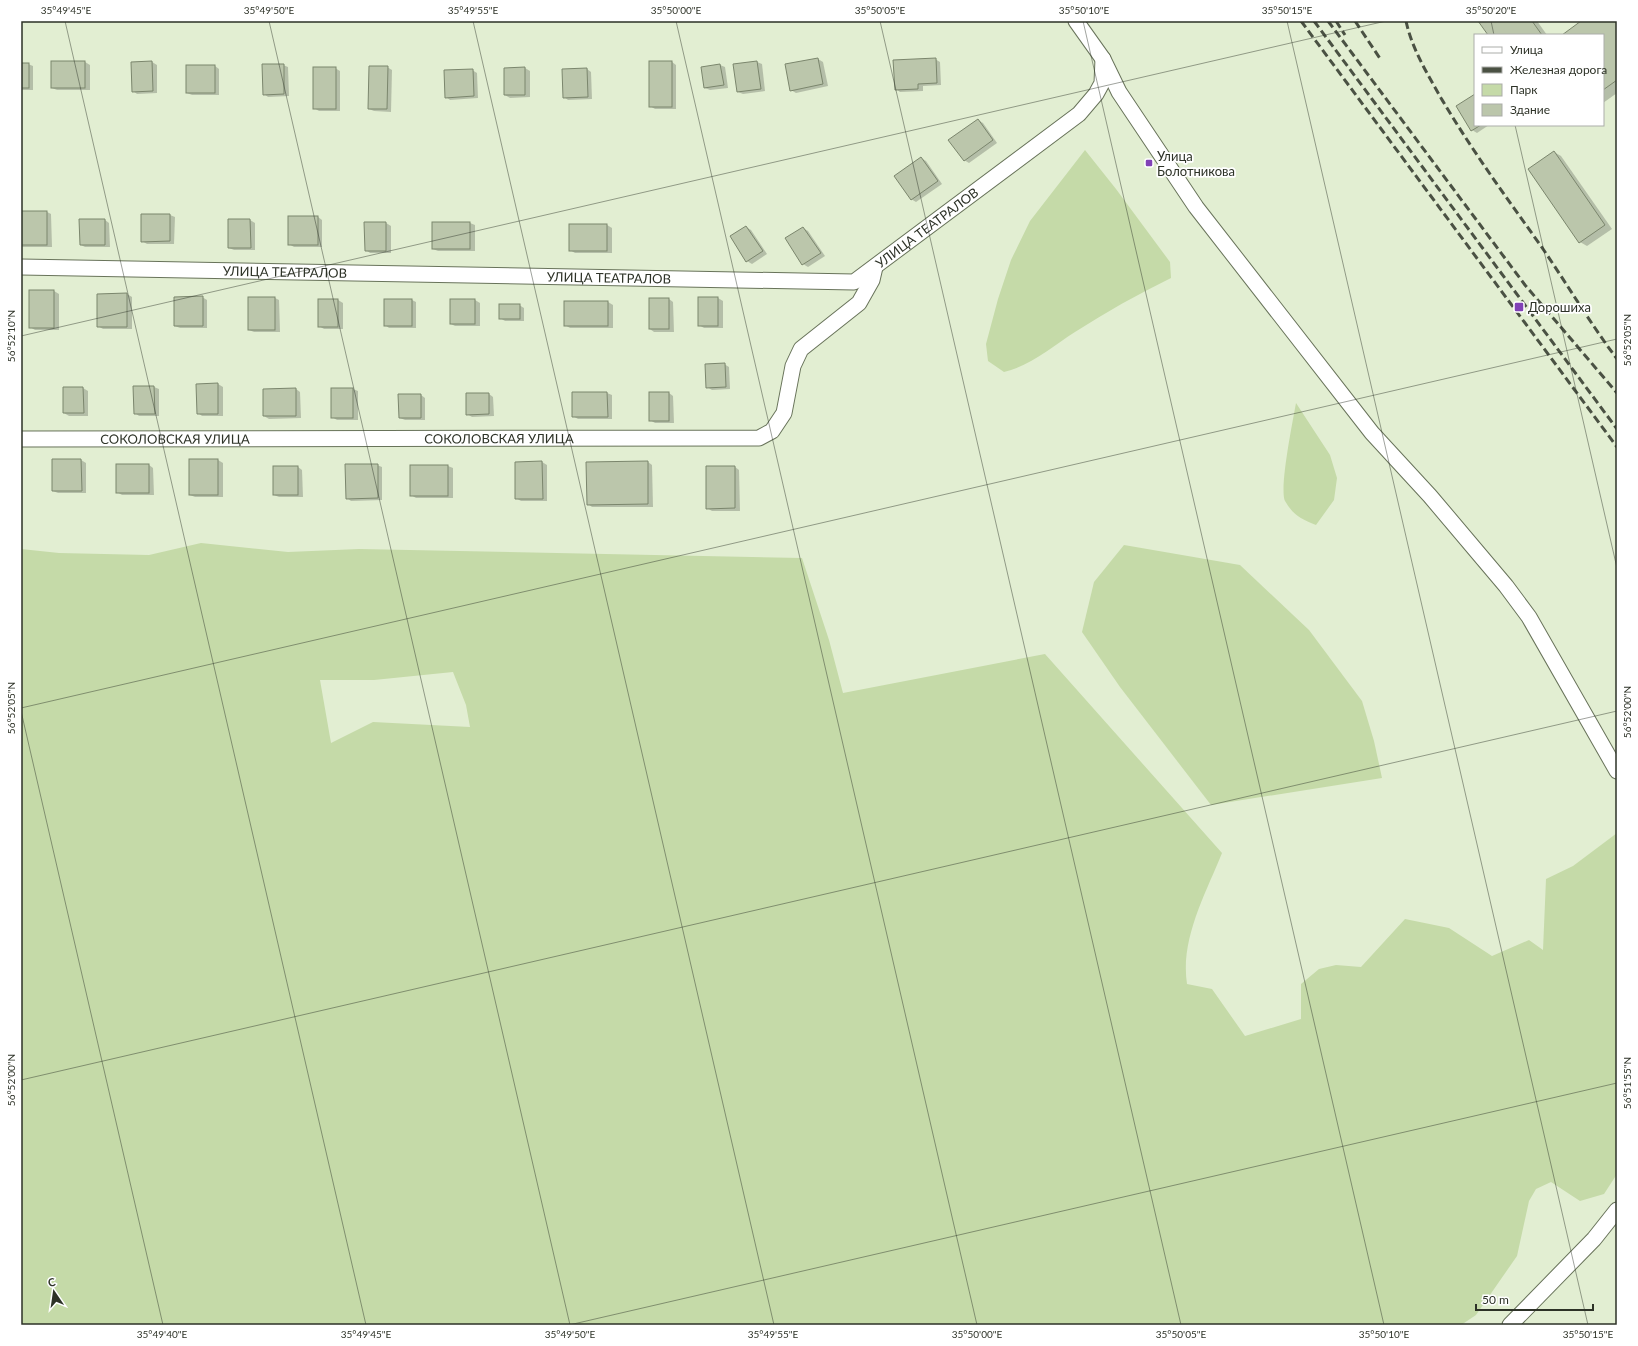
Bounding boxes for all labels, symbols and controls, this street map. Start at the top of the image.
text: 35°49'45"E [41,4,91,16]
text: 35°49'50"E [244,4,294,16]
text: 35°49'55"E [448,4,498,16]
text: 35°50'00"E [651,4,701,16]
text: 35°50'05"E [855,4,905,16]
text: 35°50'10"E [1059,4,1109,16]
text: 35°50'15"E [1262,4,1312,16]
text: 35°50'20"E [1466,4,1516,16]
legend [1474,34,1604,126]
text: Улица [1510,42,1543,57]
text: Железная дорога [1510,62,1607,77]
text: Парк [1510,82,1538,97]
text: Здание [1510,102,1550,117]
place label: Улица Болотникова [1157,148,1235,179]
marker: Улица Болотникова [1144,158,1154,168]
street label: УЛИЦА ТЕАТРАЛОВ [872,184,981,271]
street label: УЛИЦА ТЕАТРАЛОВ [223,263,347,281]
street label: УЛИЦА ТЕАТРАЛОВ [547,268,671,287]
place label: Дорошиха [1528,299,1591,315]
marker: Дорошиха [1513,301,1525,313]
text: 56°52'10"N [5,310,17,362]
text: 56°52'05"N [1621,314,1633,366]
street label: СОКОЛОВСКАЯ УЛИЦА [424,430,574,446]
street label: СОКОЛОВСКАЯ УЛИЦА [100,431,250,447]
text: 56°52'05"N [5,682,17,734]
text: 56°52'00"N [1621,686,1633,738]
text: 56°52'00"N [5,1054,17,1106]
text: 56°51'55"N [1621,1057,1633,1109]
north arrow [34,1272,74,1312]
text: С [47,1274,57,1289]
scale bar [1476,1286,1593,1312]
text: 50 m [1482,1292,1509,1307]
text: 35°49'40"E [137,1328,187,1340]
text: 35°49'45"E [341,1328,391,1340]
text: 35°49'50"E [545,1328,595,1340]
text: 35°49'55"E [748,1328,798,1340]
text: 35°50'00"E [952,1328,1002,1340]
text: 35°50'05"E [1156,1328,1206,1340]
text: 35°50'10"E [1359,1328,1409,1340]
text: 35°50'15"E [1563,1328,1613,1340]

